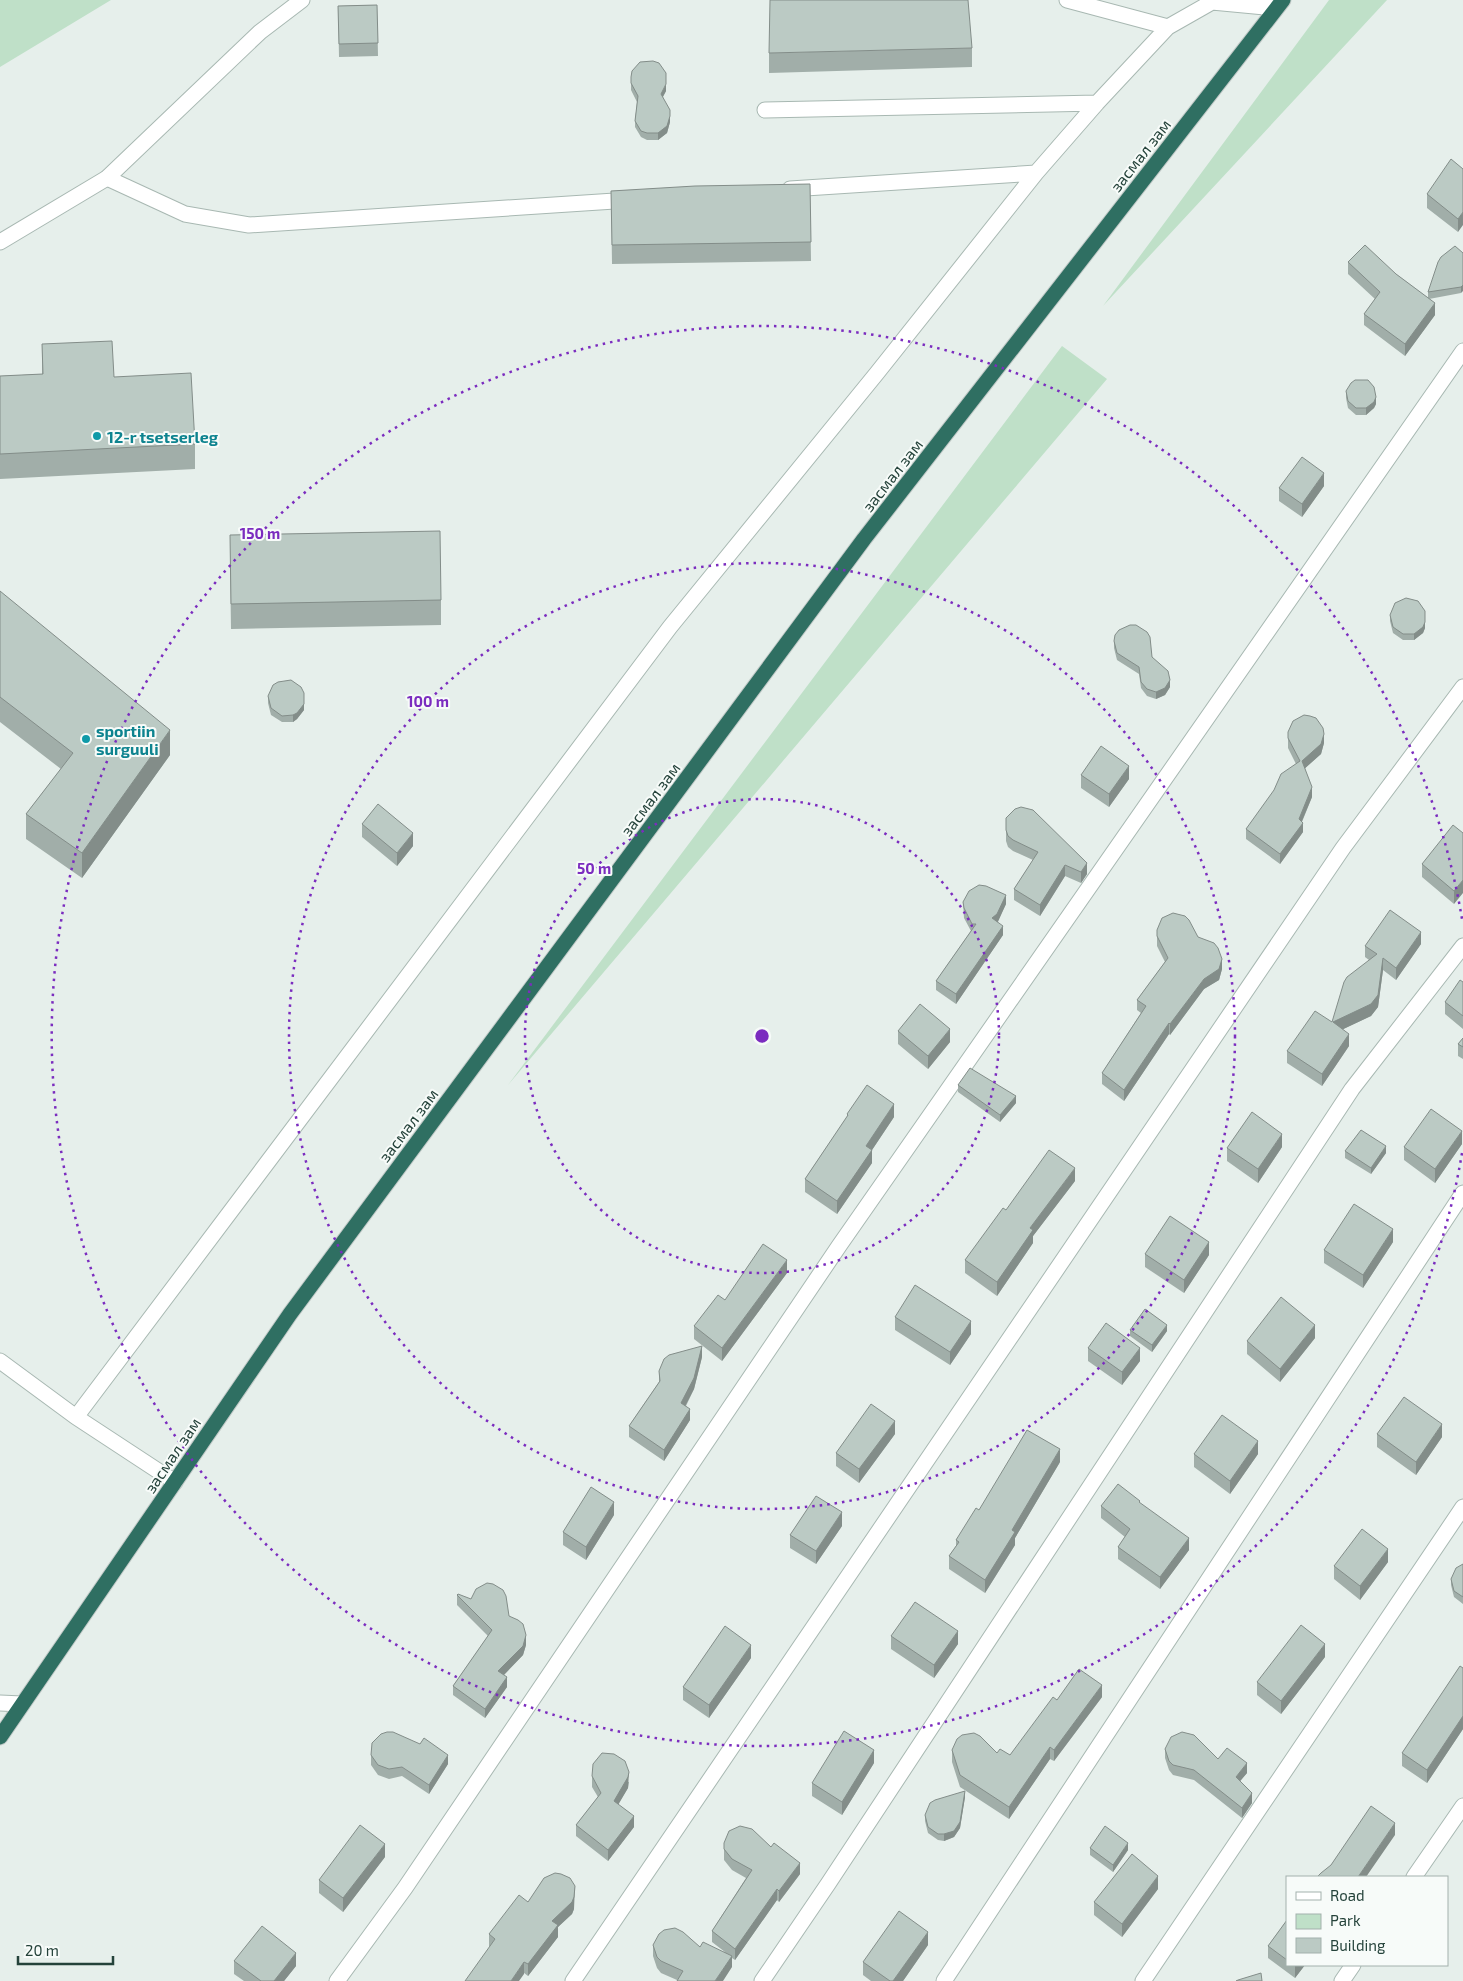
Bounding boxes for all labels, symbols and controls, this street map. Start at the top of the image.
street label: засмал зам [1106,115,1174,195]
place label: 12-r tsetserleg [107,427,219,446]
marker: 12-r tsetserleg [91,430,103,442]
street label: засмал зам [858,435,926,515]
text: 150 m [240,524,280,542]
text: 100 m [407,692,449,710]
place label: sportiin surguuli [96,721,159,758]
marker: sportiin surguuli [80,733,92,745]
street label: засмал зам [616,759,684,839]
text: 50 m [577,859,611,877]
centre of rings [753,1027,771,1045]
street label: засмал зам [374,1085,442,1165]
street label: засмал зам [140,1414,204,1496]
legend [1286,1876,1448,1966]
text: Road [1330,1886,1365,1904]
text: Park [1330,1911,1361,1929]
scale bar [18,1934,112,1966]
text: Building [1330,1936,1386,1954]
text: 20 m [25,1941,59,1959]

